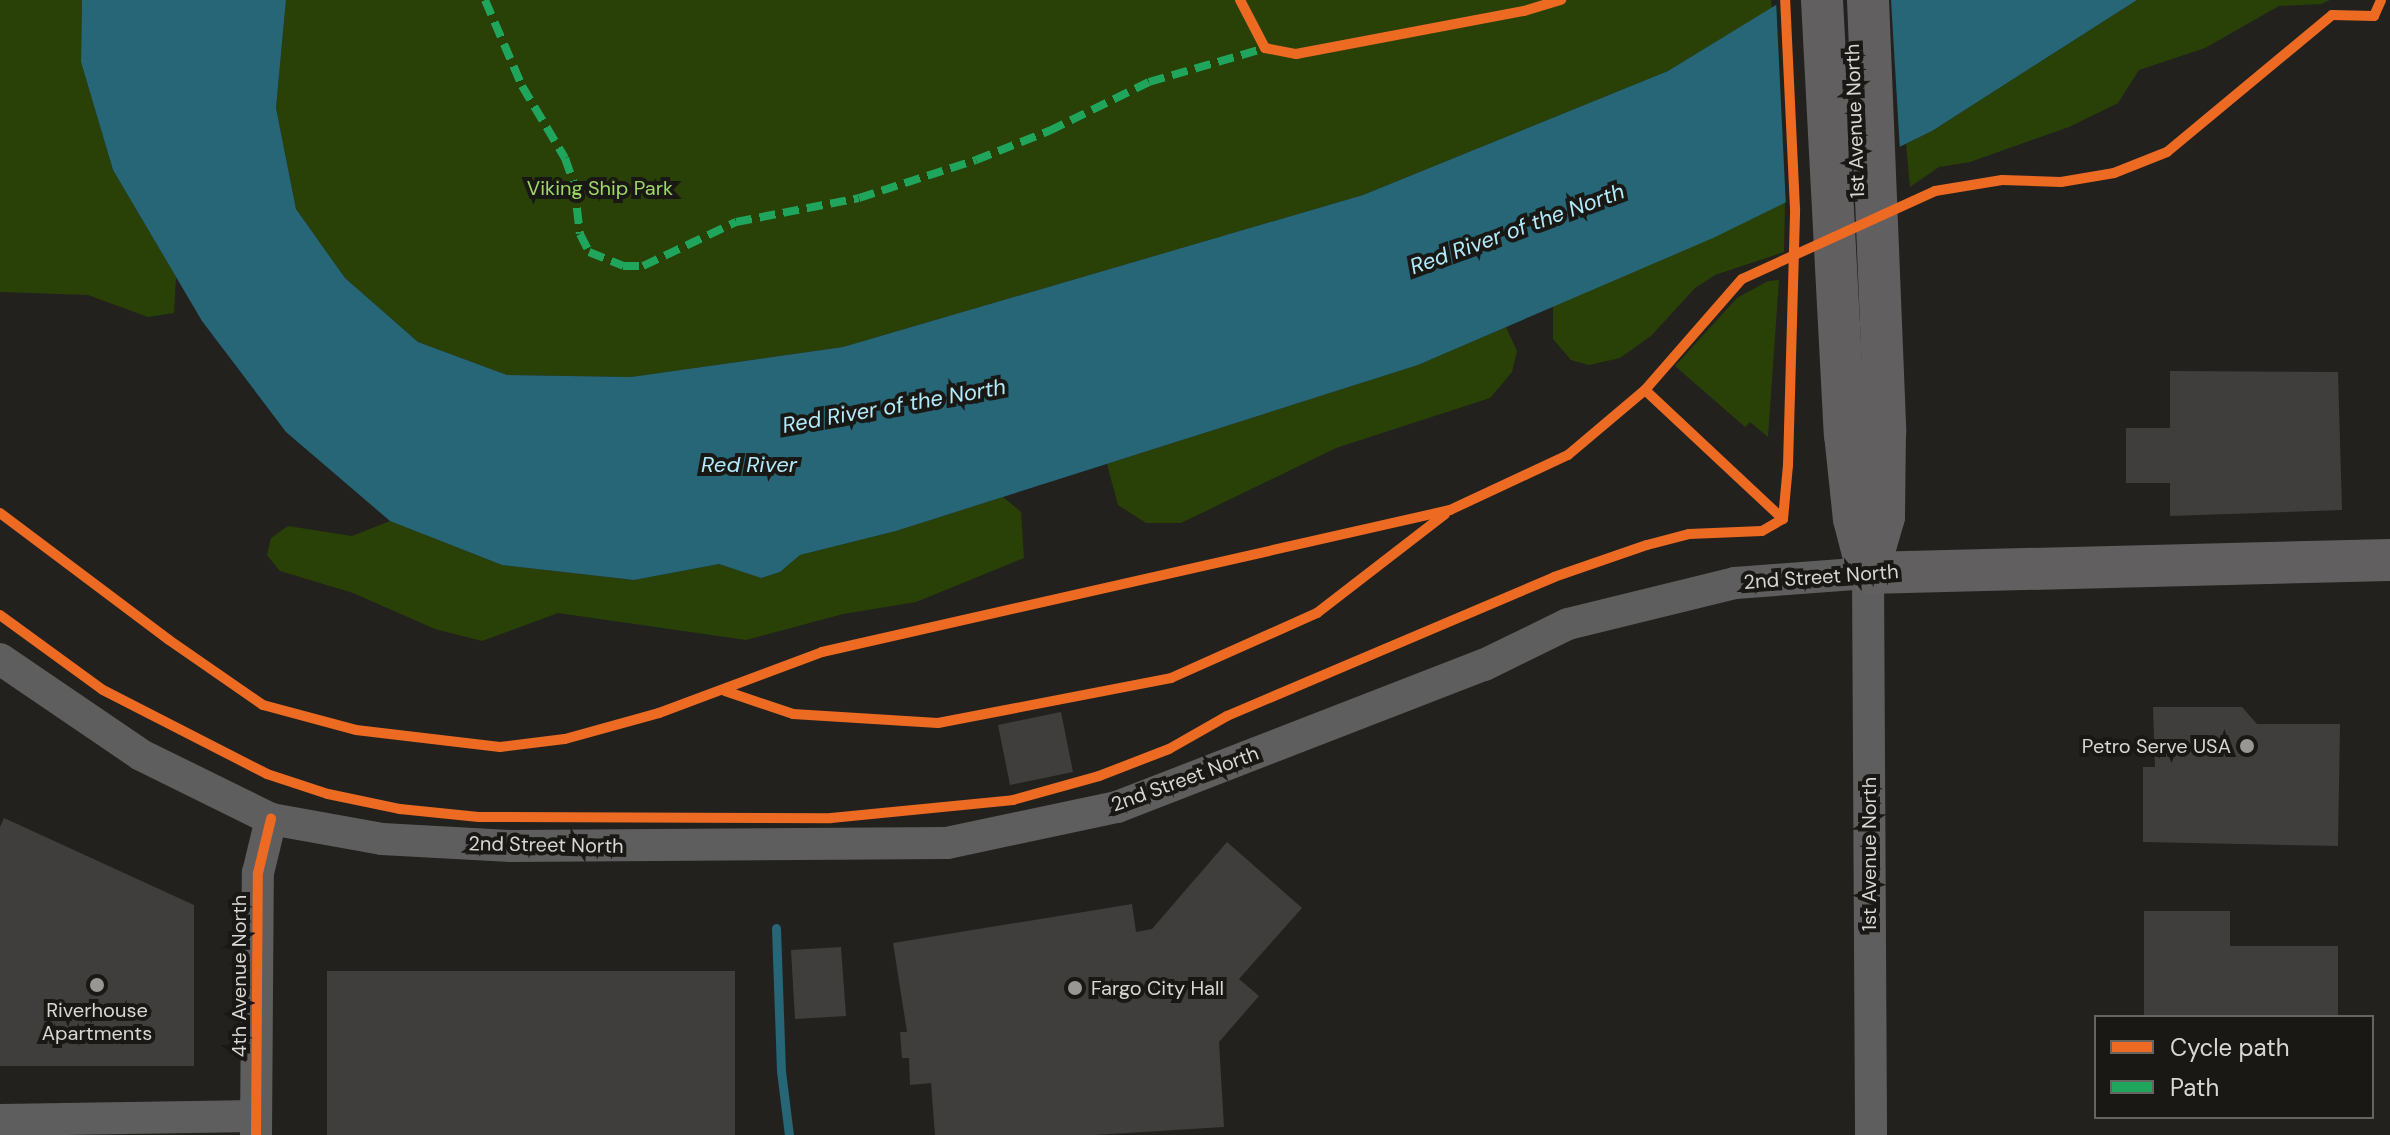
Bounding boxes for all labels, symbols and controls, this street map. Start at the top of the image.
street label: 1st Avenue North [1840,43,1870,199]
park label: Viking Ship Park [527,176,673,200]
water label: Red River of the North [1406,178,1628,280]
water label: Red River of the North [780,373,1008,439]
water label: Red River [701,452,797,478]
street label: 2nd Street North [1743,560,1899,594]
place label: Petro Serve USA [2082,734,2231,758]
marker: Petro Serve USA [2238,737,2256,755]
street label: 2nd Street North [1108,741,1262,817]
street label: 1st Avenue North [1857,777,1881,931]
street label: 2nd Street North [468,832,624,858]
street label: 4th Avenue North [227,895,251,1057]
marker: Riverhouse Apartments [88,976,106,994]
place label: Fargo City Hall [1091,976,1224,1000]
marker: Fargo City Hall [1066,979,1084,997]
place label: Riverhouse Apartments [42,998,152,1045]
legend [2094,1015,2374,1119]
text: Cycle path [2170,1032,2289,1063]
text: Path [2170,1072,2219,1103]

